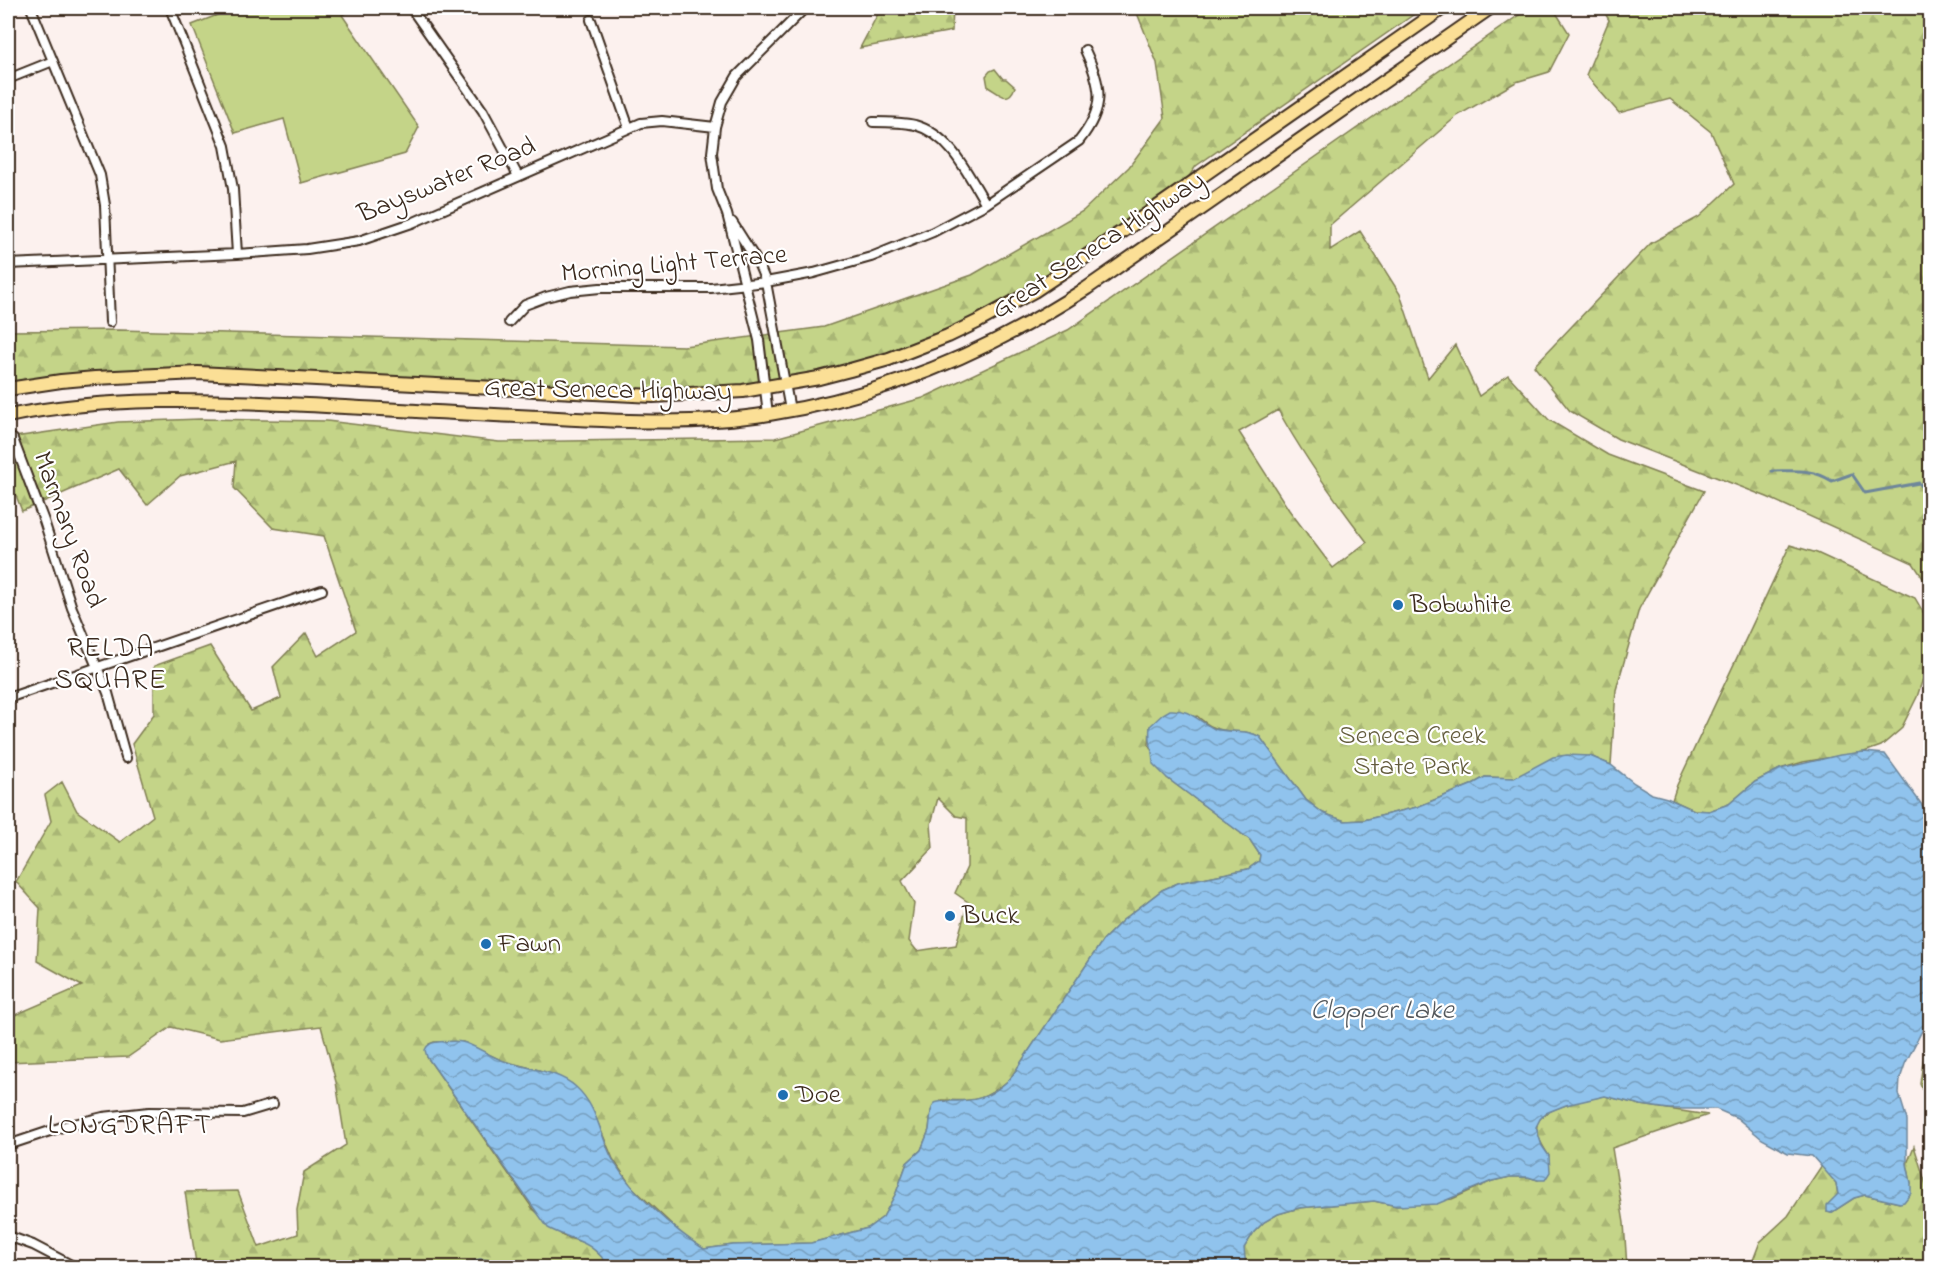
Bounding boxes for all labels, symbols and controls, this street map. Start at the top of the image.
street label: Bayswater Road [351,128,542,235]
street label: Great Seneca Highway [985,162,1213,330]
street label: Morning Light Terrace [559,236,790,294]
street label: Great Seneca Highway [484,369,732,413]
street label: Marmary Road [22,446,114,614]
place label: Bobwhite [1409,586,1513,625]
marker: Bobwhite [1391,598,1405,612]
district label: RELDA SQUARE [55,629,167,702]
park label: Seneca Creek State Park [1338,717,1486,787]
place label: Buck [961,897,1020,936]
marker: Buck [943,909,957,923]
place label: Fawn [497,925,561,964]
marker: Fawn [479,937,493,951]
water label: Clopper Lake [1310,991,1455,1032]
place label: Doe [794,1076,842,1115]
marker: Doe [776,1088,790,1102]
district label: LONGDRAFT [48,1106,212,1147]

